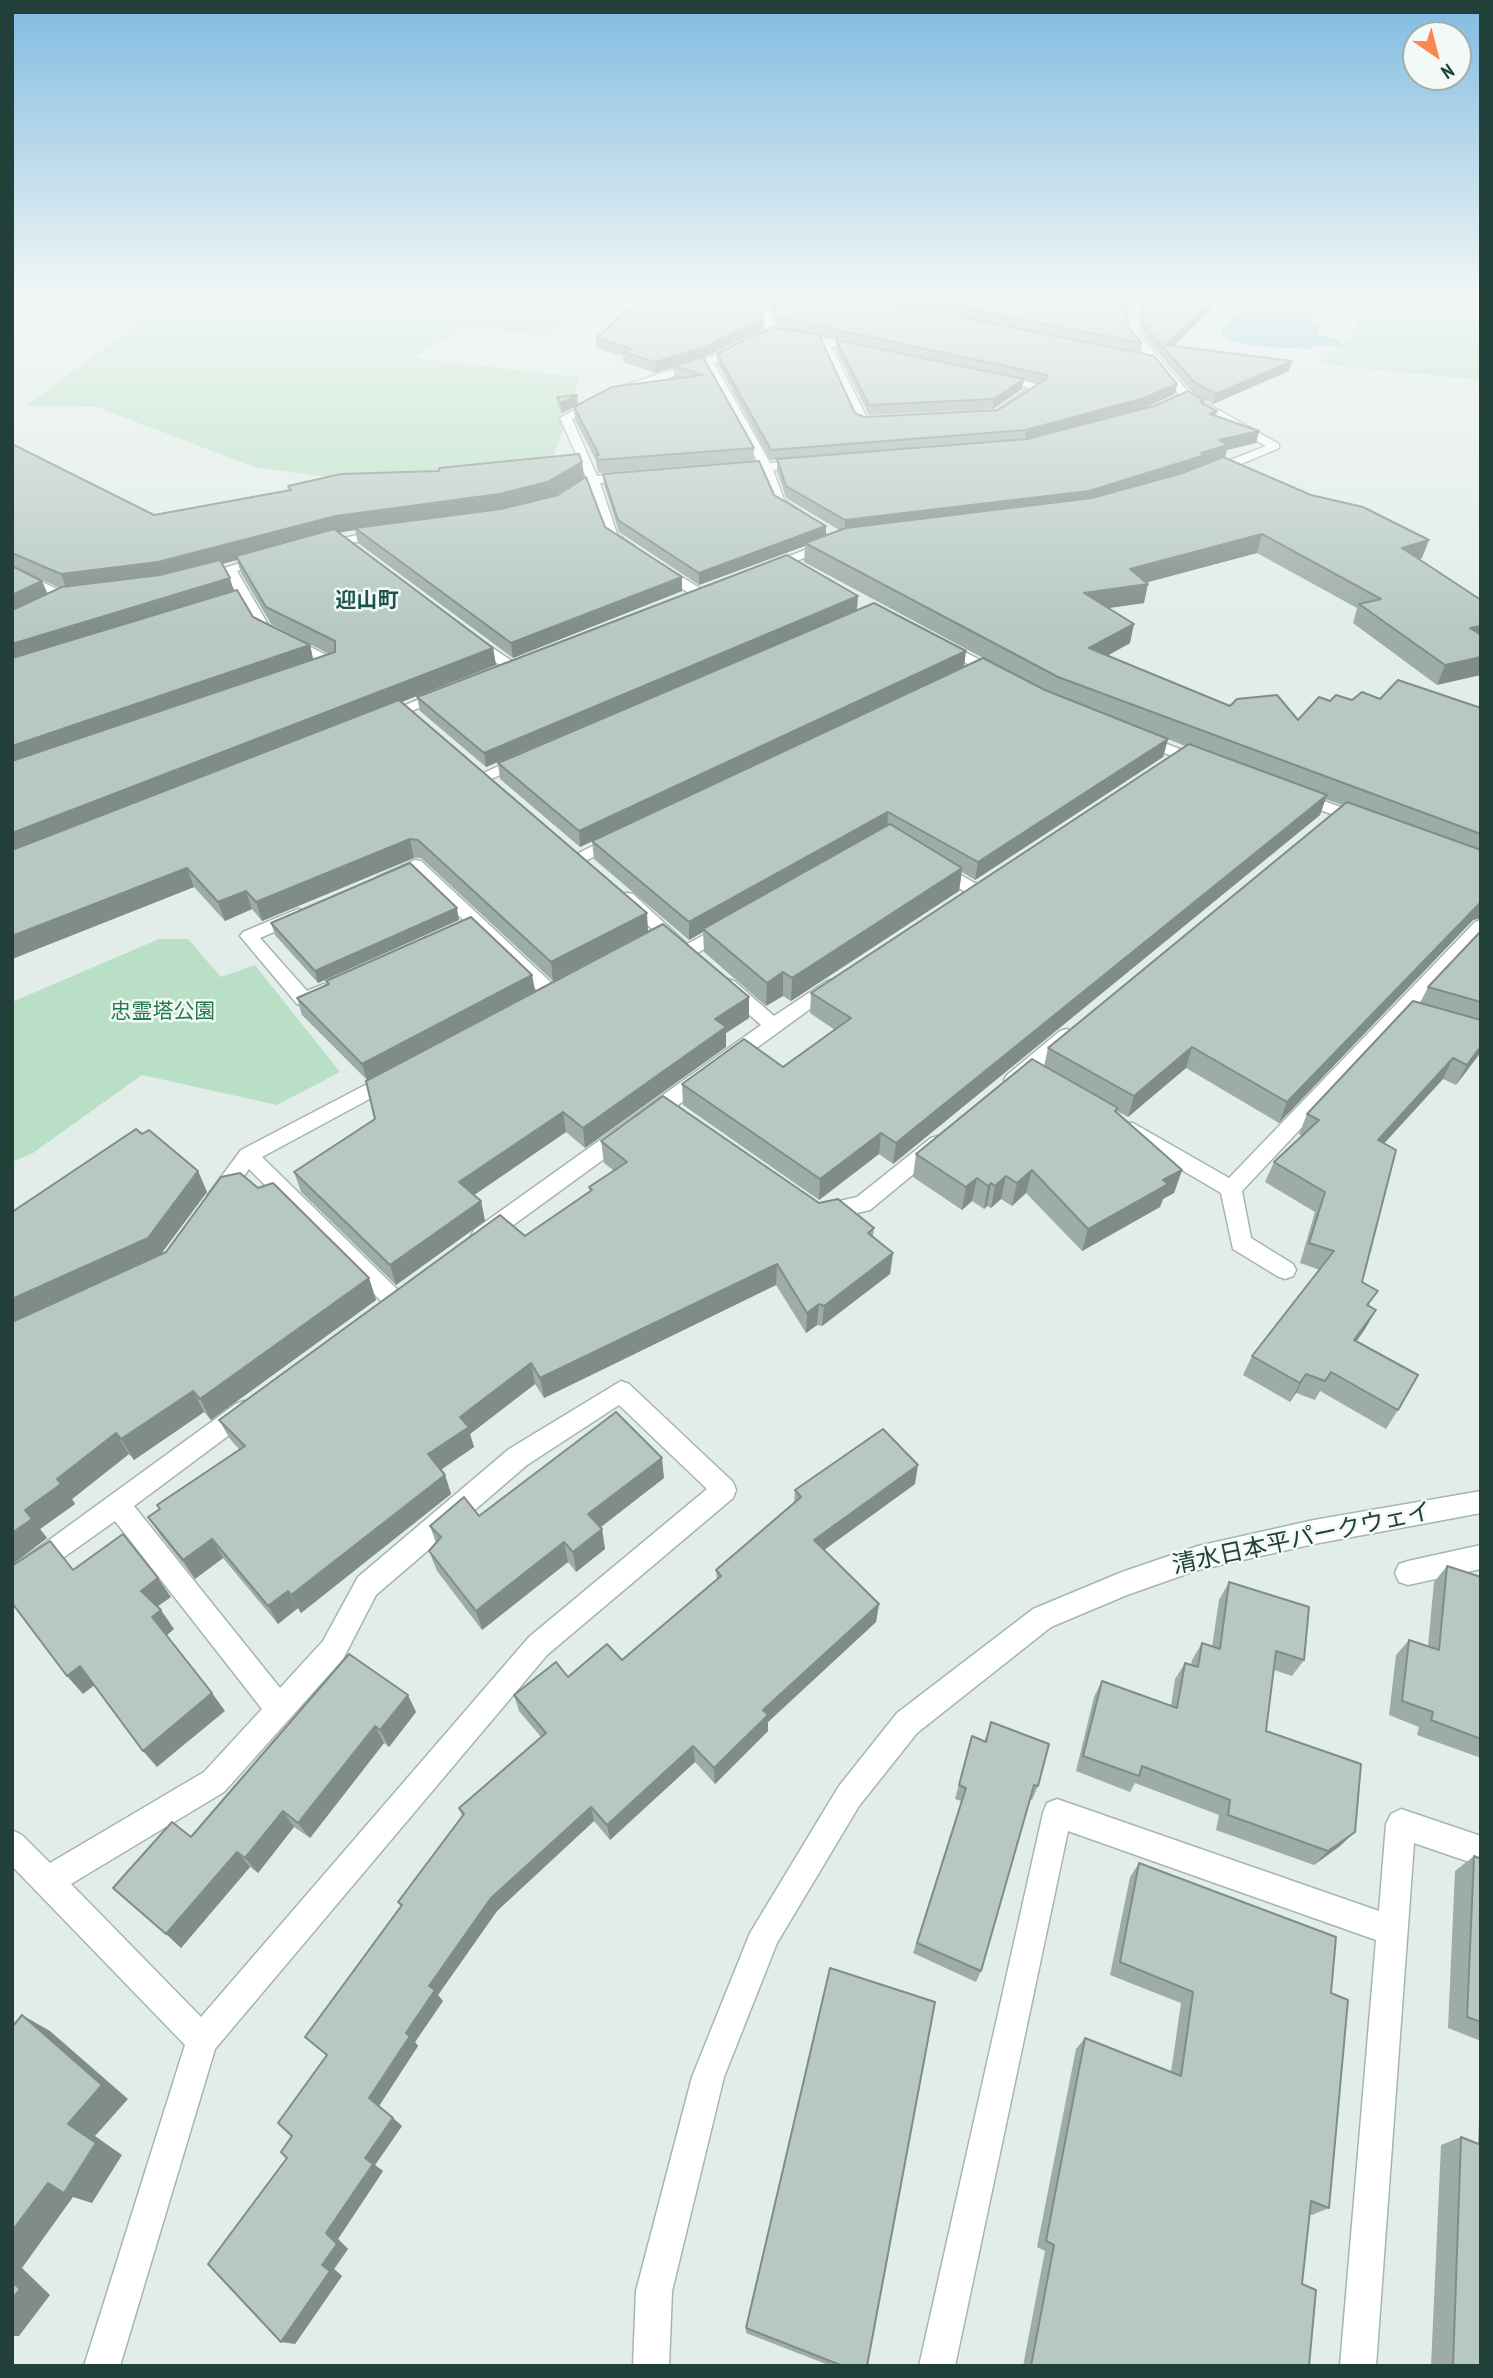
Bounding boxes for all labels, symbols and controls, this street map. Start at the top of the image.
north arrow [1402,21,1472,91]
text: N [1437,59,1459,84]
district label: 迎山町 [336,588,398,614]
park label: 忠霊塔公園 [111,999,215,1025]
street label: 清水日本平パークウェイ [1170,1497,1434,1581]

